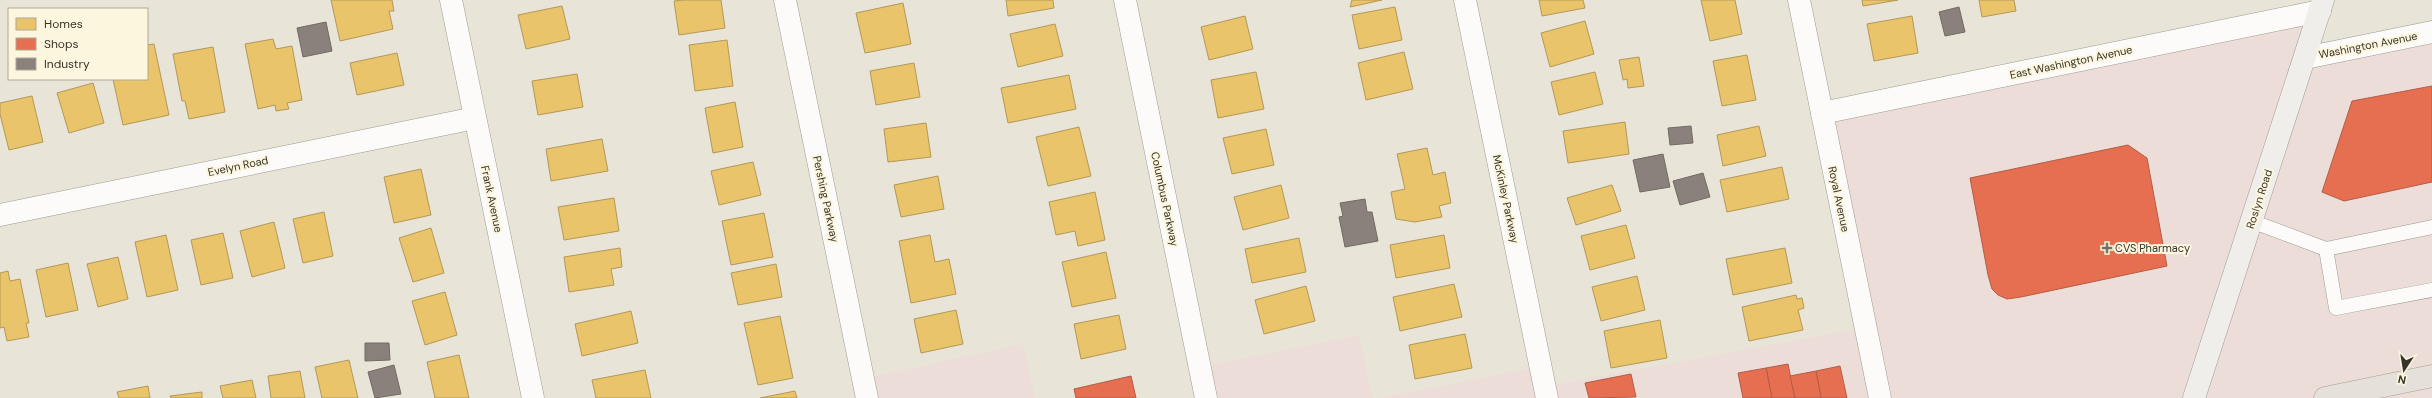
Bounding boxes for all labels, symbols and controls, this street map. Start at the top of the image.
legend [8,8,148,80]
text: Homes [44,16,83,32]
street label: Washington Avenue [2317,29,2419,61]
text: Shops [44,36,79,52]
street label: East Washington Avenue [2008,42,2134,82]
text: Industry [44,56,90,72]
street label: Columbus Parkway [1148,150,1182,248]
street label: Evelyn Road [207,153,270,179]
street label: McKinley Parkway [1490,153,1522,245]
street label: Pershing Parkway [810,154,842,244]
street label: Frank Avenue [478,164,506,234]
street label: Royal Avenue [1825,165,1853,233]
street label: Roslyn Road [2243,167,2275,230]
place label: CVS Pharmacy [2115,241,2190,255]
marker: CVS Pharmacy [2102,243,2112,253]
north arrow [2384,350,2424,390]
text: N [2397,372,2407,387]

